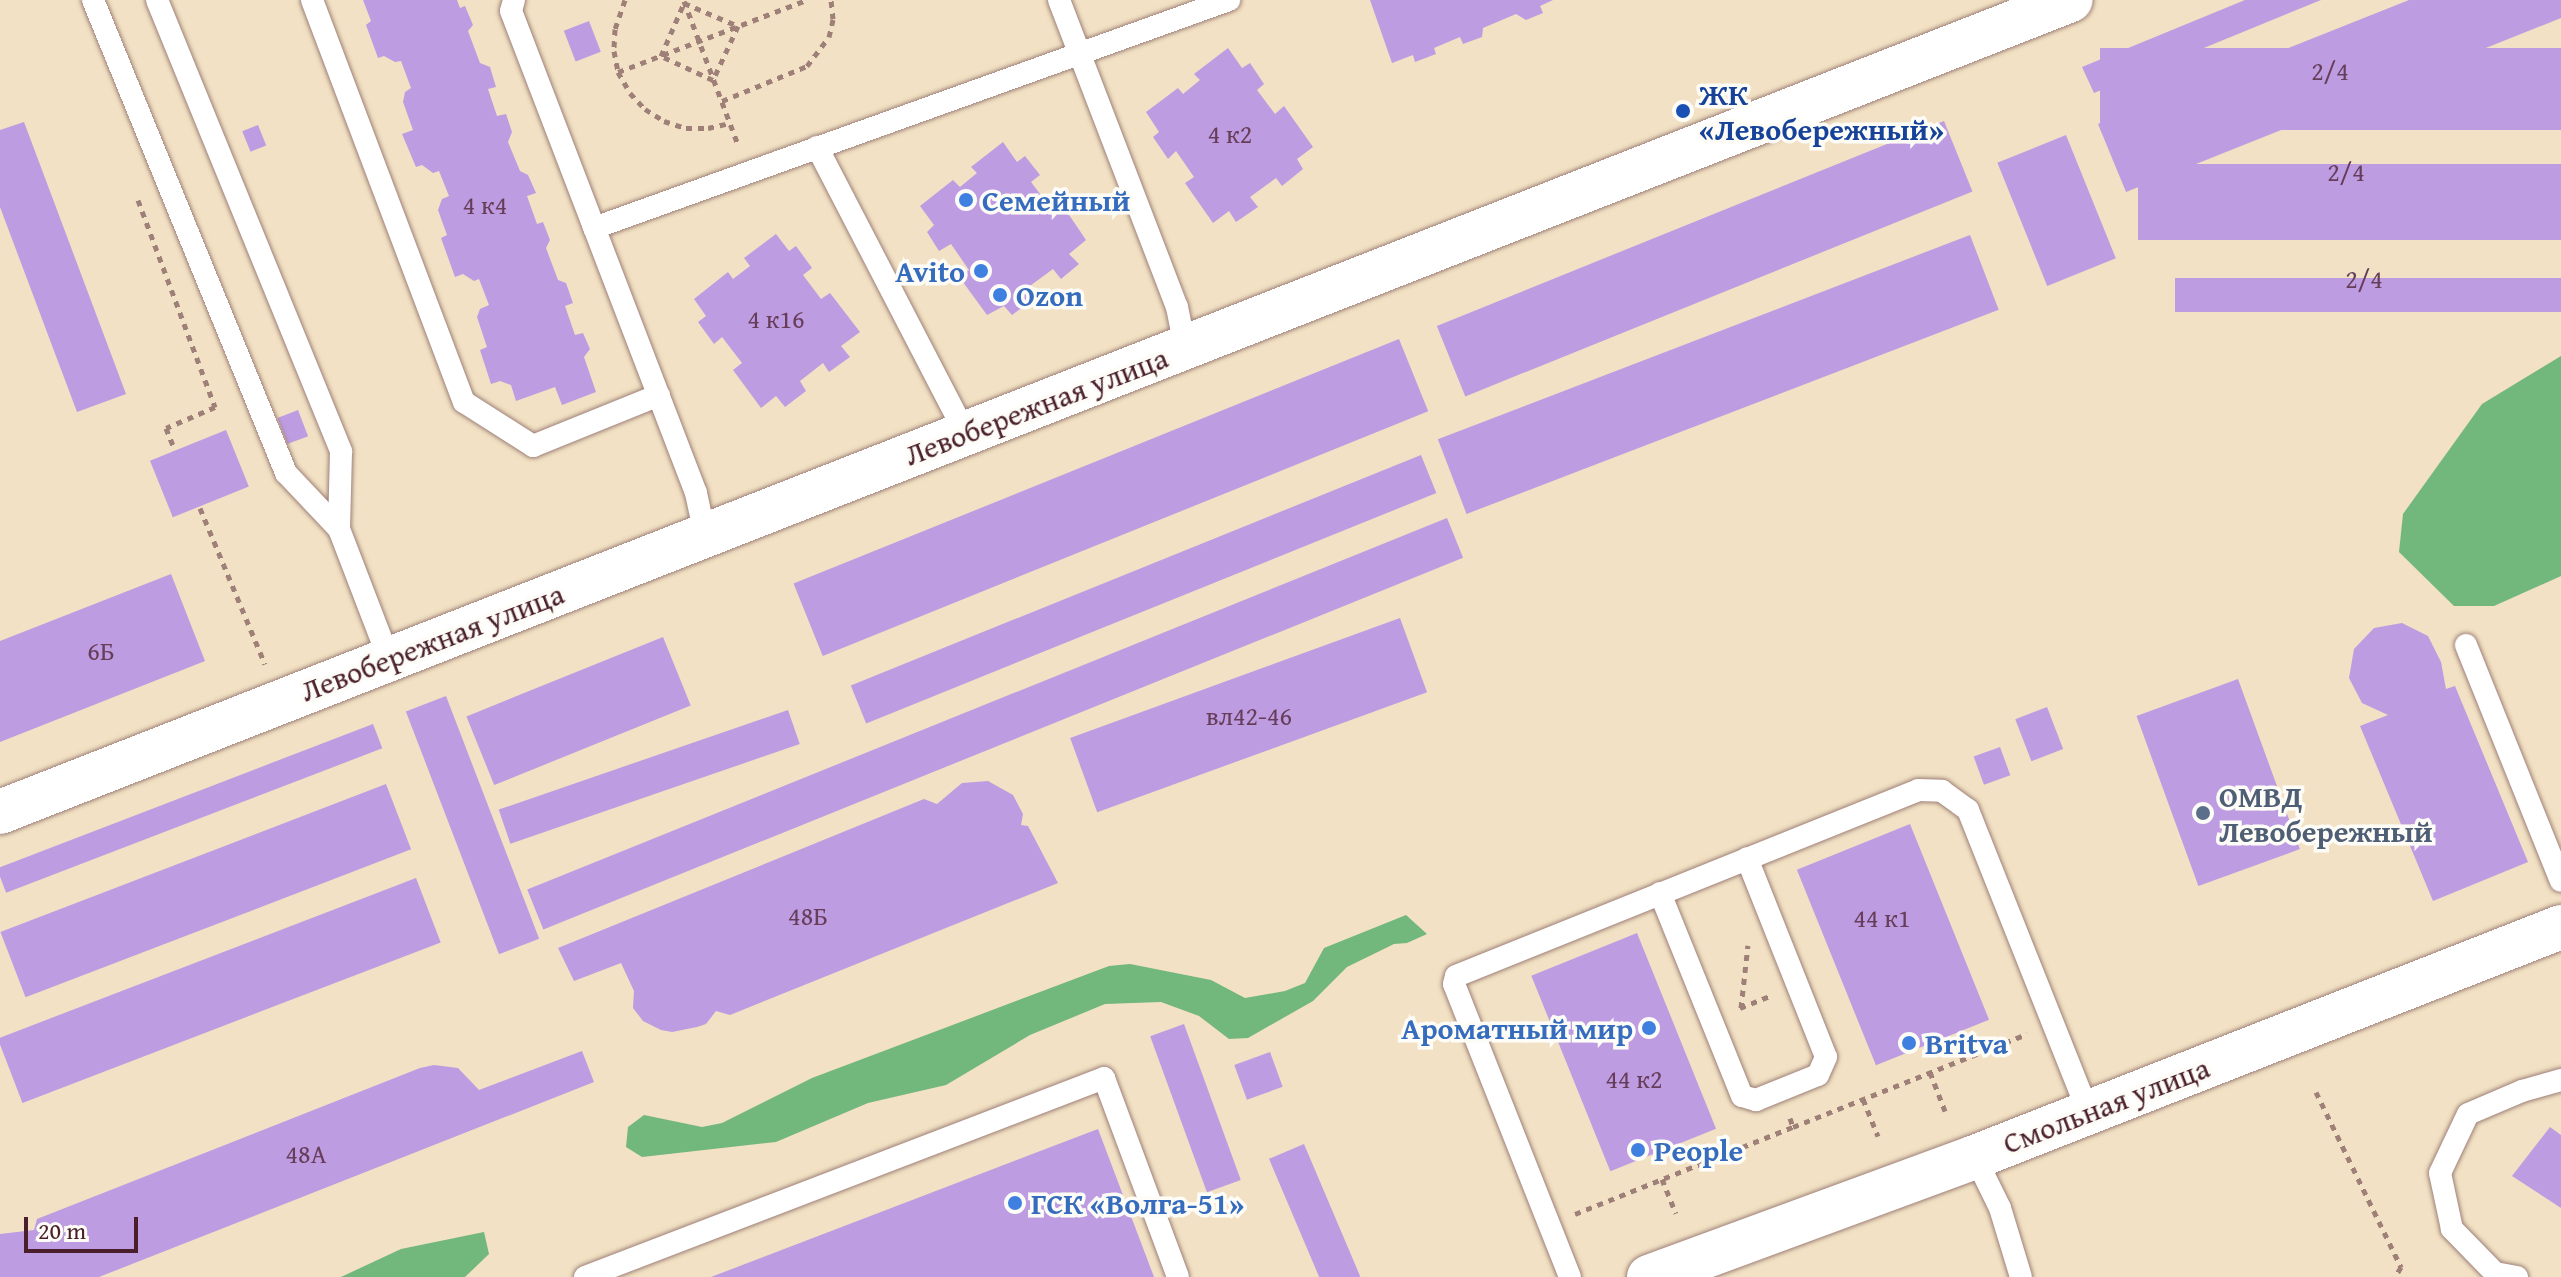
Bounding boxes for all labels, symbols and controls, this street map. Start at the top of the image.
house number: 2/4 [2311,55,2349,87]
place label: ЖК «Левобережный» [1699,76,1944,146]
marker: ЖК «Левобережный» [1674,102,1692,120]
house number: 4 к2 [1208,118,1252,150]
house number: 2/4 [2327,156,2365,188]
place label: Семейный [982,182,1130,218]
house number: 4 к4 [463,189,507,221]
marker: Семейный [957,191,975,209]
place label: Avito [895,253,965,289]
marker: Avito [972,262,990,280]
house number: 2/4 [2345,263,2383,295]
place label: Ozon [1016,277,1083,313]
marker: Ozon [991,286,1009,304]
house number: 4 к16 [748,303,804,335]
street label: Левобережная улица [899,339,1173,473]
street label: Левобережная улица [295,575,569,709]
house number: 6Б [87,635,115,667]
house number: вл42-46 [1206,700,1292,732]
place label: ОМВД Левобережный [2219,778,2433,848]
marker: ОМВД Левобережный [2194,804,2212,822]
house number: 48Б [788,900,828,932]
house number: 44 к1 [1854,902,1910,934]
place label: Ароматный мир [1401,1010,1633,1046]
marker: Ароматный мир [1640,1019,1658,1037]
place label: Britva [1925,1025,2008,1061]
marker: Britva [1900,1034,1918,1052]
street label: Смольная улица [1998,1049,2214,1161]
house number: 44 к2 [1606,1063,1662,1095]
place label: People [1654,1132,1743,1168]
house number: 48А [286,1138,326,1170]
marker: People [1629,1141,1647,1159]
place label: ГСК «Волга-51» [1031,1185,1244,1221]
marker: ГСК «Волга-51» [1006,1194,1024,1212]
scale bar [28,1201,142,1251]
text: 20 m [38,1213,86,1248]

